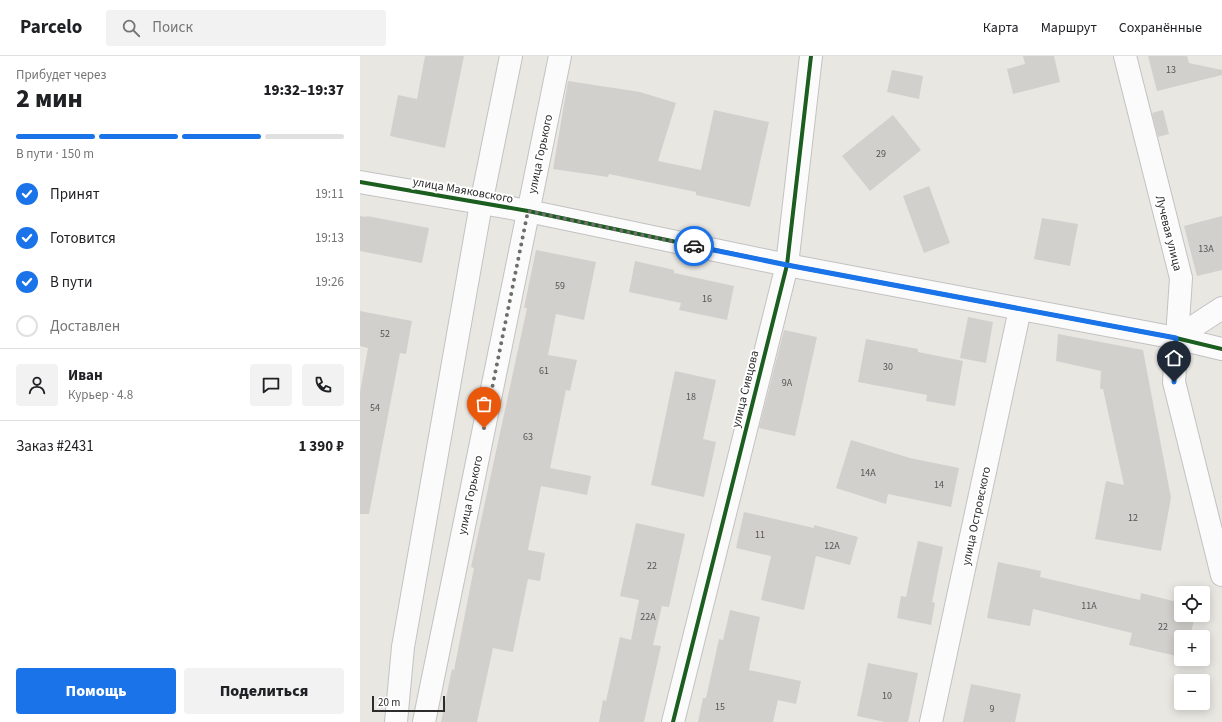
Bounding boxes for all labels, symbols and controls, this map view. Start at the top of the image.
search box [106,10,386,46]
text: Parcelo [20,14,82,41]
icon: search [120,17,142,39]
text: Поиск [152,17,193,38]
text: Карта [983,18,1019,38]
text: Маршрут [1041,18,1097,38]
text: Сохранённые [1119,18,1202,38]
house number: 13 [1166,63,1176,77]
text: Прибудет через [16,66,106,84]
text: 2 мин [16,80,83,117]
text: 19:32–19:37 [263,80,344,101]
street label: улица Горького [524,113,557,195]
text: В пути · 150 m [16,145,94,163]
house number: 29 [876,147,886,161]
street label: улица Маяковского [411,173,515,208]
icon: check [16,183,38,205]
text: Принят [50,184,100,205]
text: 19:11 [315,185,344,203]
street label: Лучевая улица [1151,193,1186,273]
courier [674,226,714,266]
icon: check [16,227,38,249]
text: Готовится [50,228,116,249]
text: 19:13 [315,229,344,247]
icon: car [683,235,705,257]
house number: 13А [1198,242,1214,256]
icon: check [16,271,38,293]
text: В пути [50,272,93,293]
text: 19:26 [315,273,344,291]
house number: 59 [555,279,565,293]
house number: 16 [702,292,712,306]
text: Доставлен [50,316,120,337]
house number: 52 [380,327,390,341]
pin [1157,341,1191,382]
icon: home [1163,347,1185,369]
street label: улица Сивцова [728,349,763,429]
house number: 30 [883,360,893,374]
button: person [16,364,58,406]
button: chat [250,364,292,406]
button: phone [302,364,344,406]
house number: 61 [539,364,549,378]
text: Иван [68,365,103,386]
house number: 9А [782,376,793,390]
text: Курьер · 4.8 [68,386,133,404]
pin [467,387,501,428]
house number: 18 [686,390,696,404]
icon: bag [473,393,495,415]
house number: 54 [370,401,380,415]
house number: 63 [523,430,533,444]
text: Заказ #2431 [16,436,94,457]
text: 1 390 ₽ [298,436,344,457]
street label: улица Горького [454,454,487,536]
street label: улица Островского [958,465,995,567]
house number: 14А [860,466,876,480]
house number: 14 [934,478,944,492]
house number: 12 [1128,511,1138,525]
house number: 11 [755,528,765,542]
house number: 12А [824,539,840,553]
house number: 22 [647,559,657,573]
map controls [1174,586,1210,710]
button: locate [1174,586,1210,622]
house number: 11А [1081,599,1097,613]
house number: 22А [640,610,656,624]
house number: 22 [1158,620,1168,634]
button: + [1174,630,1210,666]
button: Помощь [16,668,176,714]
button: Поделиться [184,668,344,714]
button: − [1174,674,1210,710]
house number: 10 [882,689,892,703]
scale bar [372,694,445,713]
text: 20 m [378,695,400,710]
house number: 15 [715,700,725,714]
house number: 9 [990,702,995,716]

